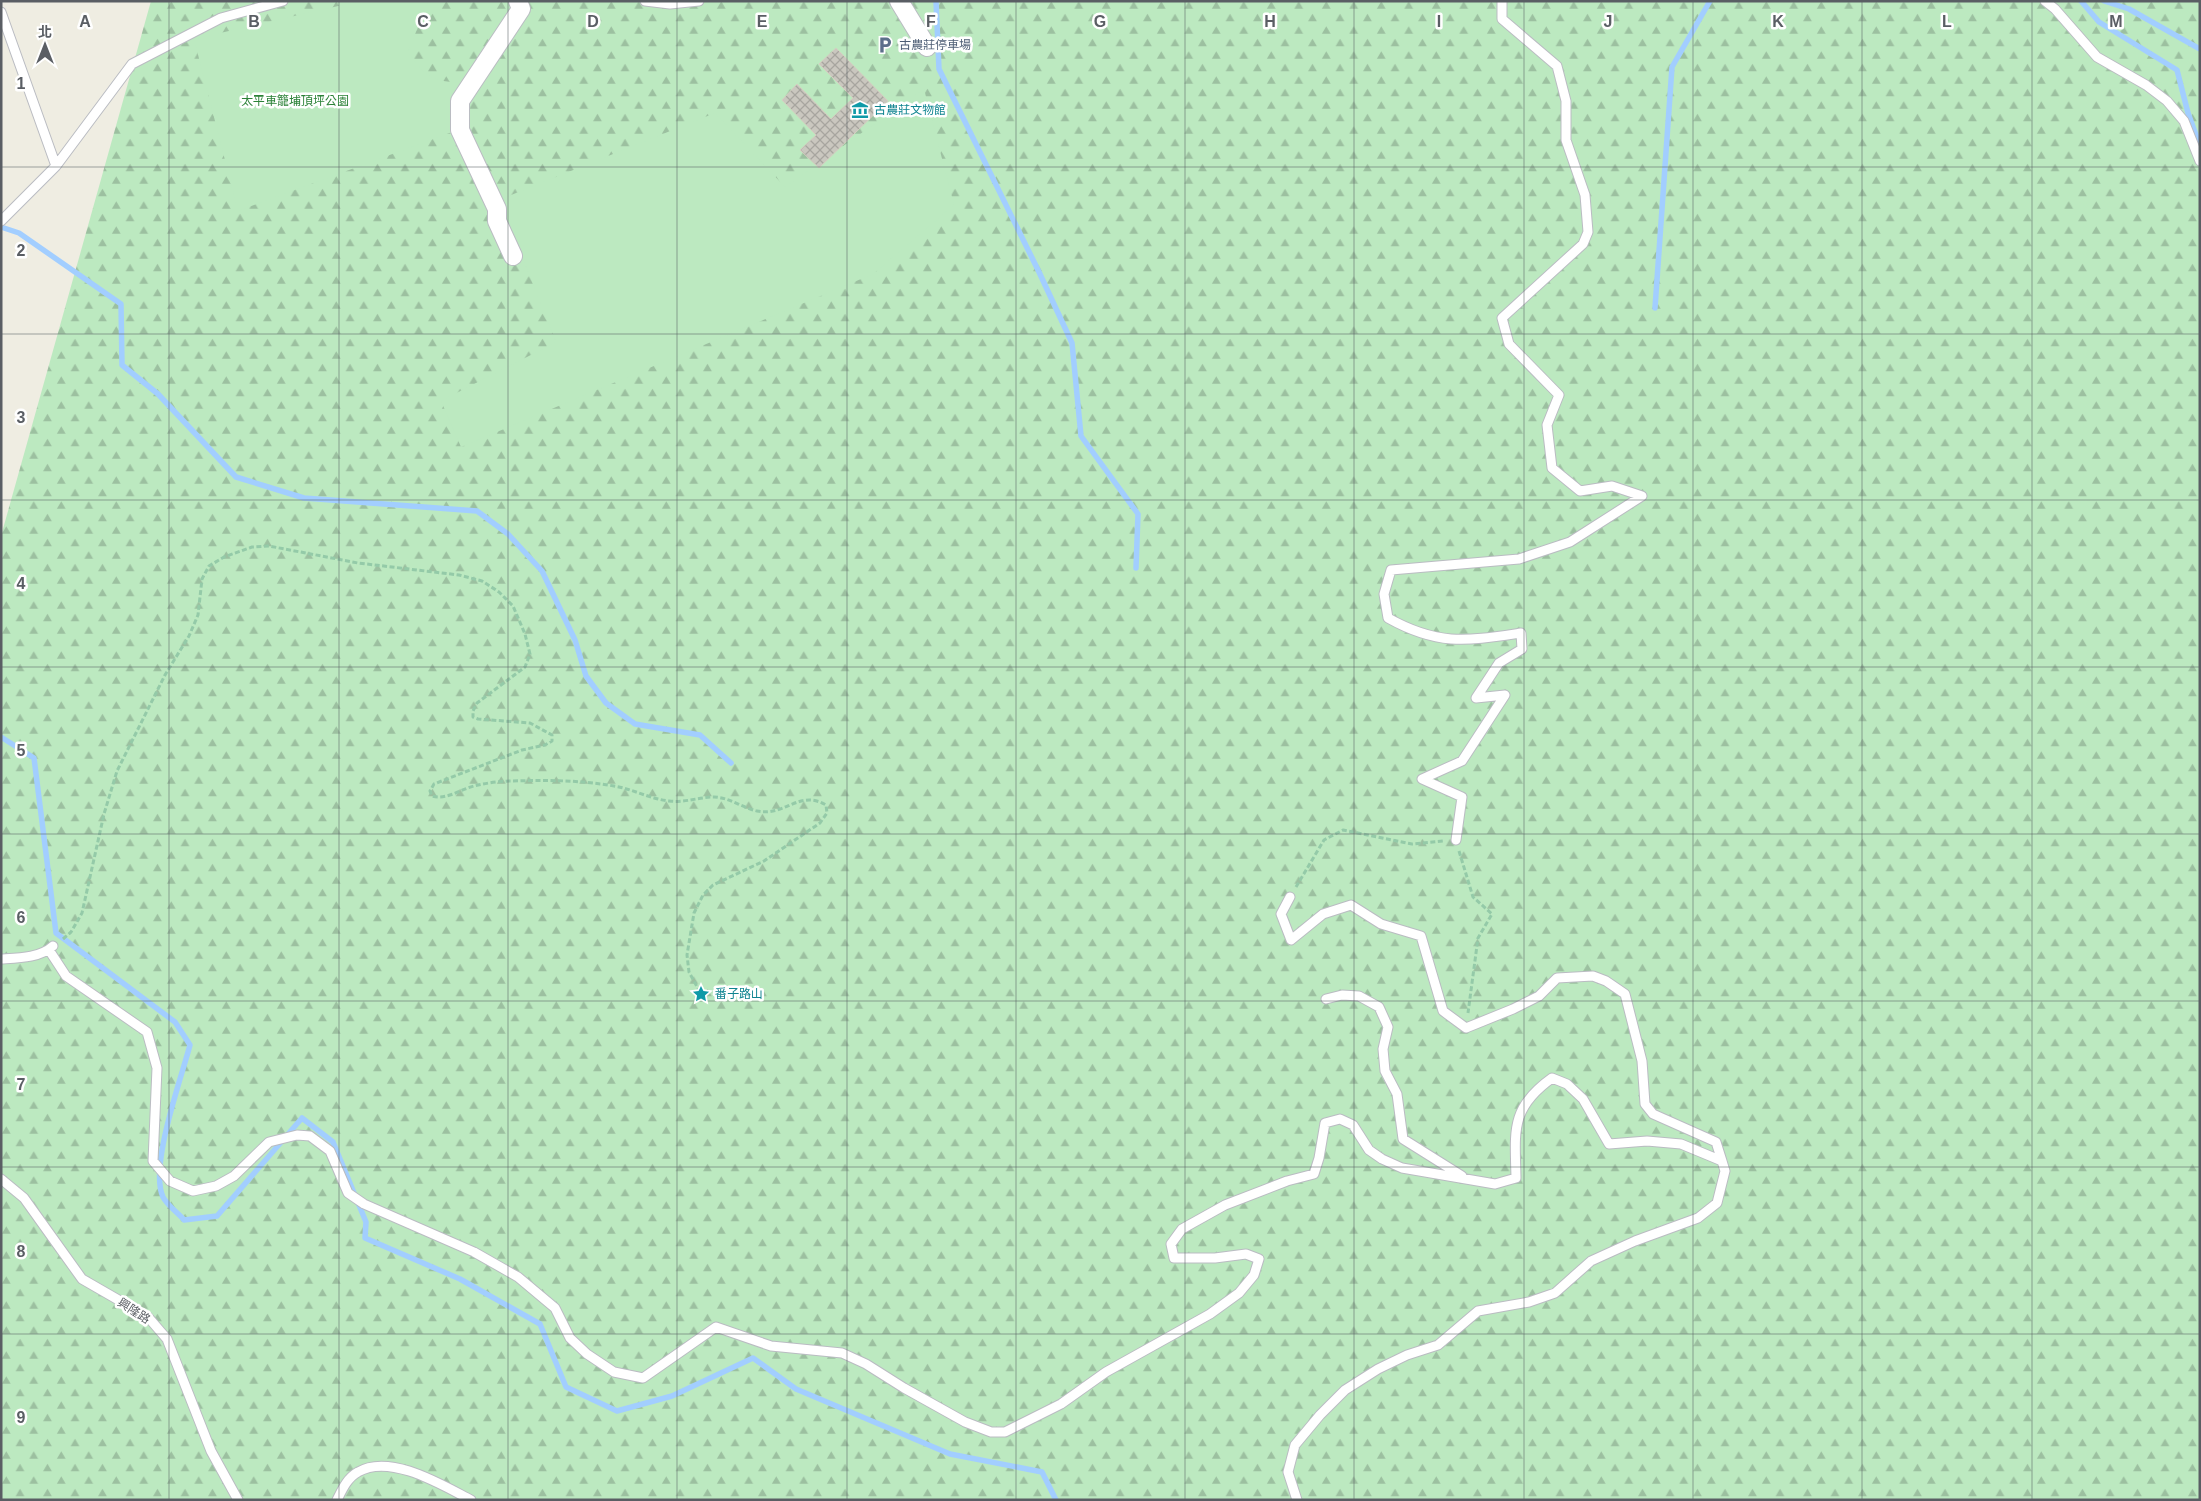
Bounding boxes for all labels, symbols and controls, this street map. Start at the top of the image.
text: A [79,13,91,30]
text: B [248,13,260,30]
text: C [417,13,429,30]
text: D [587,13,599,30]
text: E [757,13,768,30]
text: F [926,13,936,30]
text: G [1094,13,1106,30]
text: H [1264,13,1276,30]
text: I [1437,13,1441,30]
text: J [1604,13,1612,30]
text: K [1772,13,1784,30]
text: L [1942,13,1952,30]
text: M [2109,13,2123,30]
north arrow [20,20,70,70]
text: 北 [38,24,52,40]
parking icon: 古農莊停車場 [875,35,895,55]
place label: 古農莊停車場 [899,38,971,52]
text: 1 [17,75,26,92]
park label: 太平車籠埔頂坪公園 [241,94,349,108]
museum icon: 古農莊文物館 [850,100,870,120]
place label: 古農莊文物館 [874,103,946,117]
text: 2 [17,242,26,259]
text: 3 [17,409,26,426]
text: 4 [17,575,26,592]
text: 5 [17,742,26,759]
text: 6 [17,909,26,926]
place icon: 番子路山 [691,984,711,1004]
place label: 番子路山 [715,987,763,1001]
text: 7 [17,1076,26,1093]
text: 8 [17,1243,26,1260]
street label: 興隆路 [115,1295,153,1327]
text: 9 [17,1409,26,1426]

